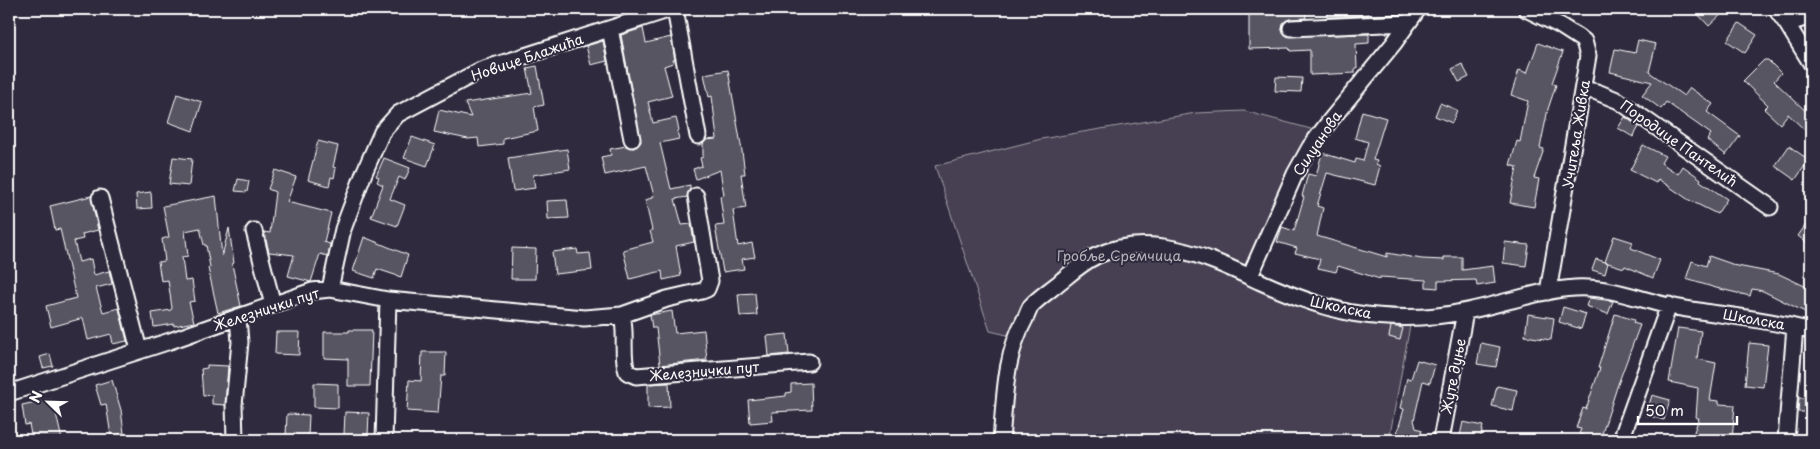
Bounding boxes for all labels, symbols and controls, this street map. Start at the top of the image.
street label: Новице Блажића [468,28,586,86]
street label: Учитеља Живка [1557,78,1595,190]
street label: Породице Пантелић [1616,95,1742,191]
street label: Силуанова [1287,106,1347,180]
park label: Гробље Сремчица [1057,245,1182,266]
street label: Железнички пут [210,282,322,336]
street label: Школска [1308,290,1374,324]
street label: Школска [1721,303,1787,335]
street label: Жуте дуње [1435,336,1471,416]
street label: Железнички пут [648,356,760,386]
north arrow [22,376,72,426]
text: N [24,388,47,406]
scale bar [1638,394,1736,426]
text: 50 m [1645,398,1684,421]

